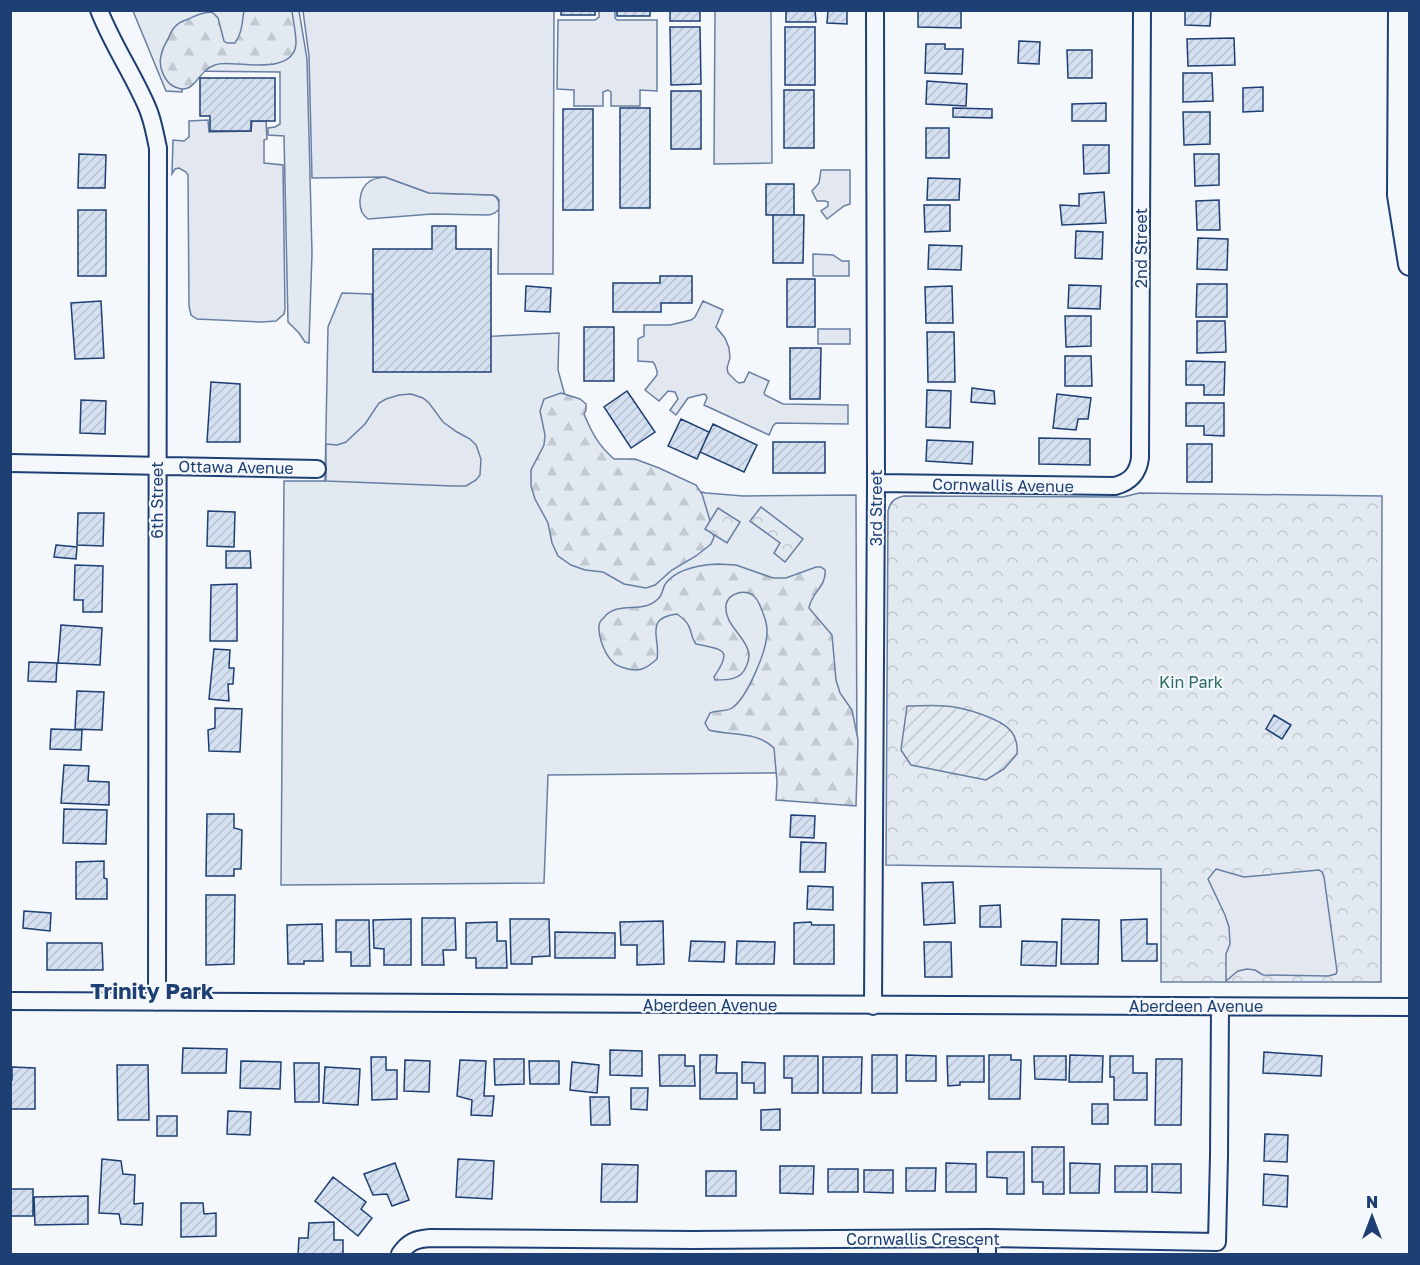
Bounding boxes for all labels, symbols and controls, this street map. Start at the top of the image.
street label: 2nd Street [1131,208,1151,288]
street label: Ottawa Avenue [178,456,294,478]
street label: 6th Street [147,461,167,539]
street label: 3rd Street [866,470,886,546]
street label: Cornwallis Avenue [932,474,1074,496]
park label: Kin Park [1159,672,1223,692]
district label: Trinity Park [90,977,214,1004]
street label: Aberdeen Avenue [643,995,777,1015]
street label: Aberdeen Avenue [1129,996,1263,1016]
north arrow [1342,1187,1402,1247]
text: N [1366,1192,1378,1212]
street label: Cornwallis Crescent [846,1229,1000,1249]

